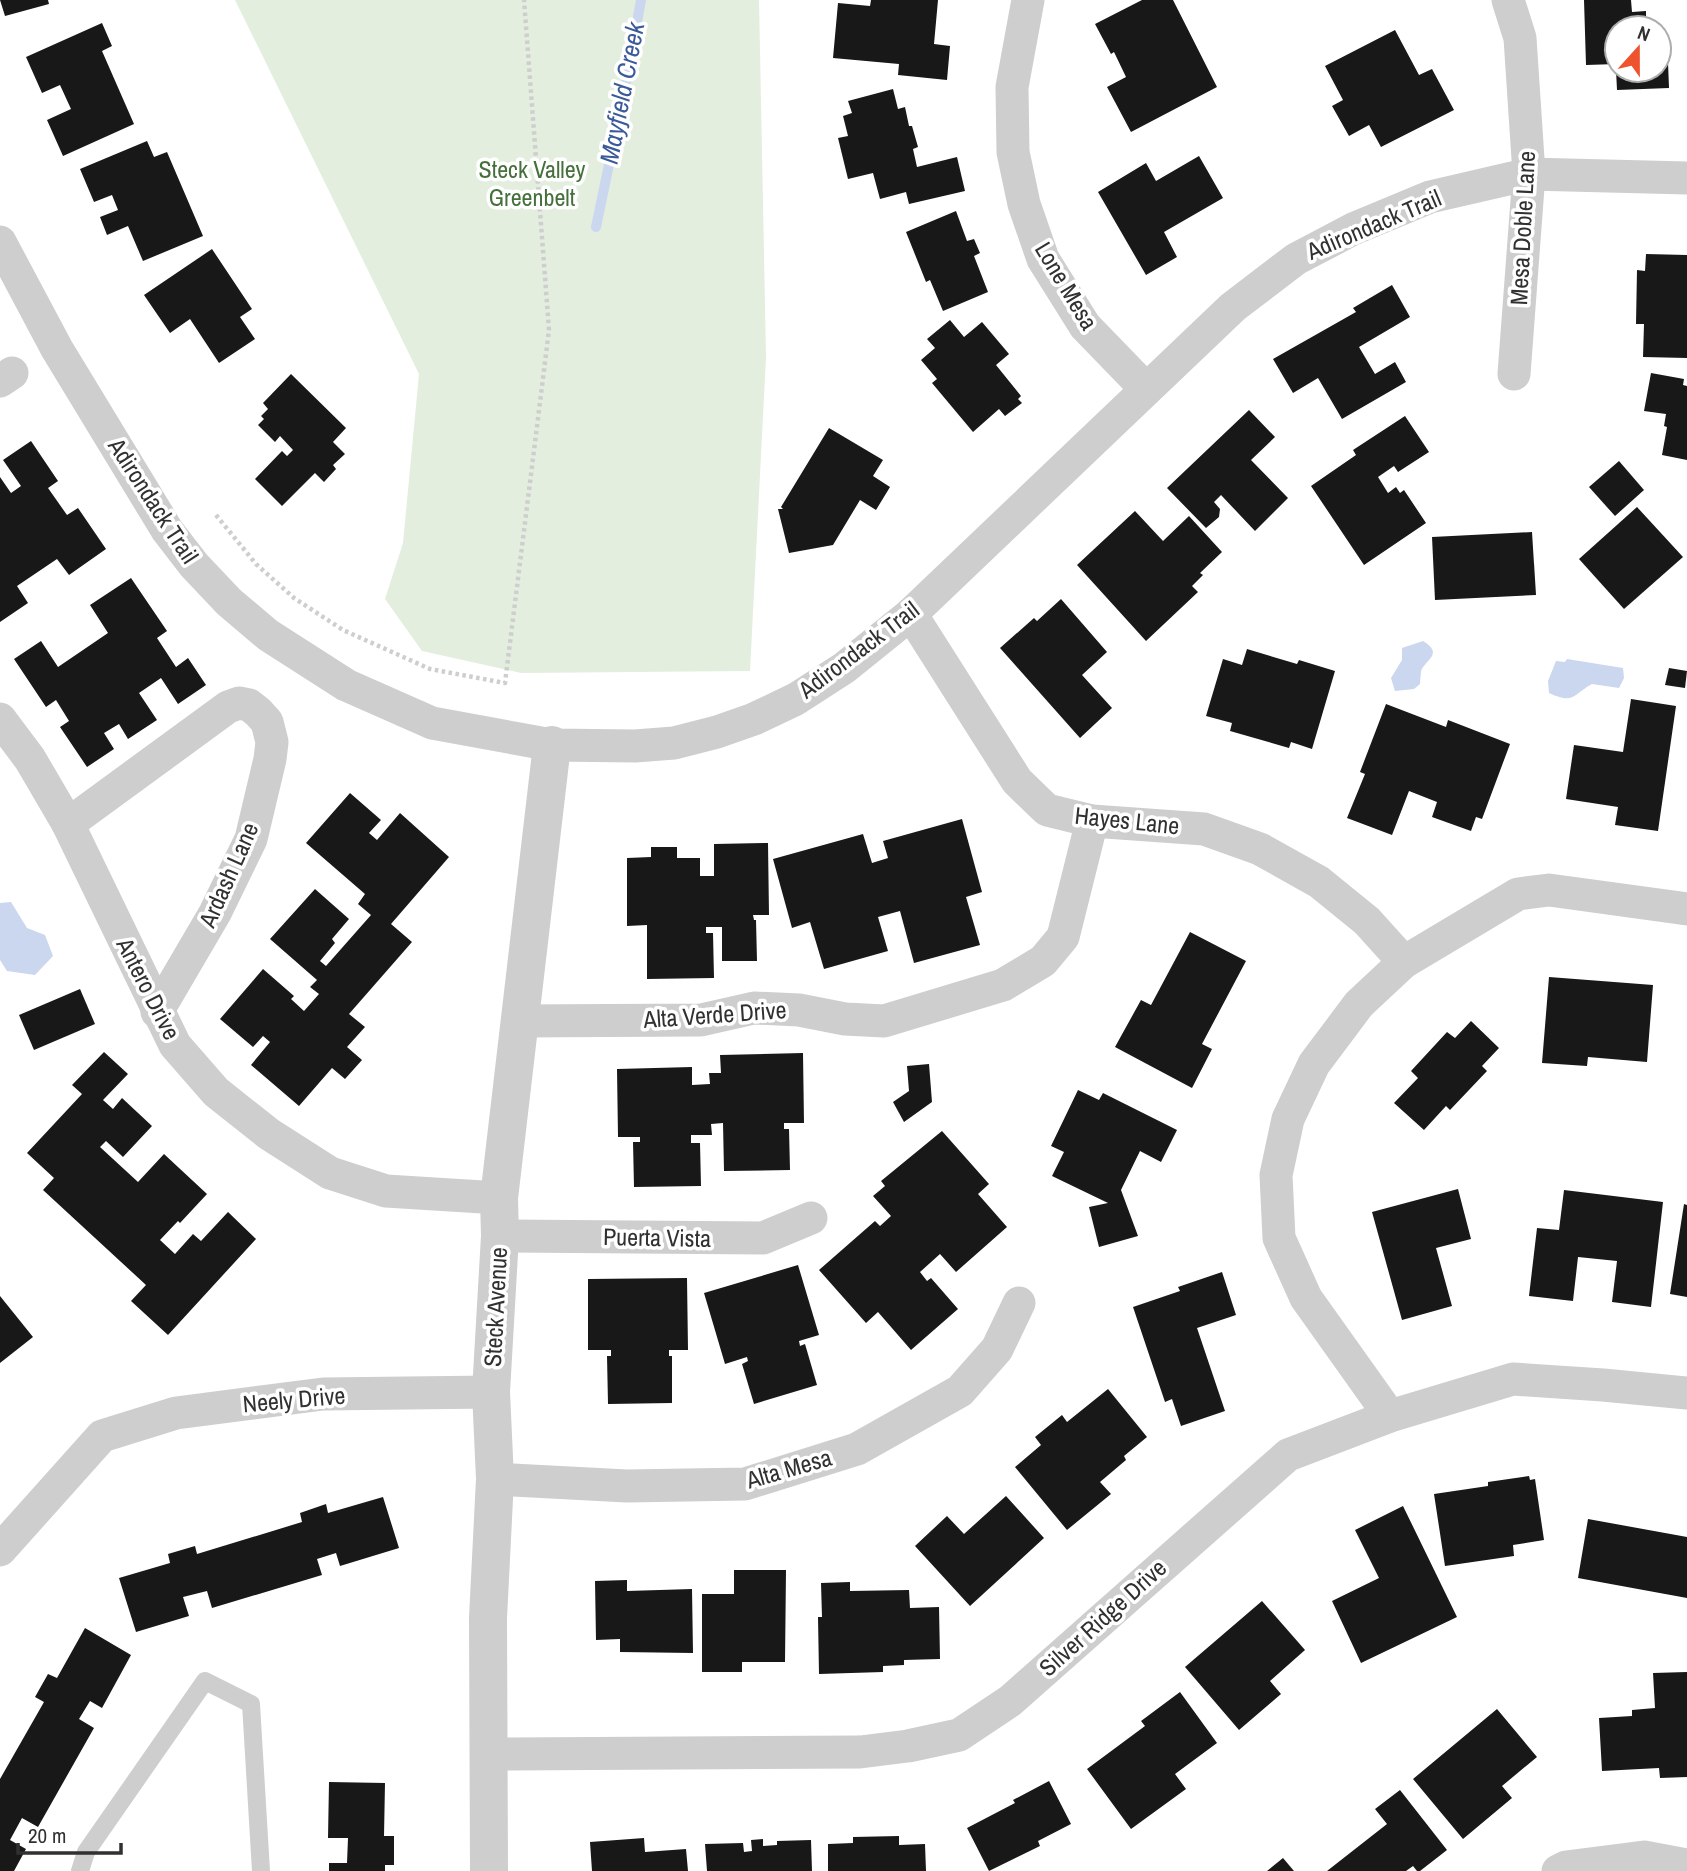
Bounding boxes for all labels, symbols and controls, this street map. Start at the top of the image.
north arrow [1603,14,1673,84]
water label: Mayfield Creek [591,18,653,167]
text: N [1634,19,1654,47]
street label: Mesa Doble Lane [1502,150,1542,306]
park label: Steck Valley Greenbelt [479,153,586,213]
street label: Adirondack Trail [1300,181,1446,267]
street label: Lone Mesa [1028,236,1106,336]
street label: Adirondack Trail [101,431,206,569]
street label: Adirondack Trail [791,593,925,706]
street label: Hayes Lane [1073,799,1181,841]
street label: Ardash Lane [190,817,265,933]
street label: Antero Drive [109,931,188,1045]
street label: Alta Verde Drive [641,993,788,1035]
street label: Puerta Vista [603,1220,711,1254]
street label: Steck Avenue [476,1246,514,1368]
street label: Neely Drive [241,1379,347,1419]
street label: Alta Mesa [741,1441,835,1496]
street label: Silver Ridge Drive [1032,1552,1173,1683]
scale bar [18,1812,121,1856]
text: 20 m [28,1821,66,1850]

